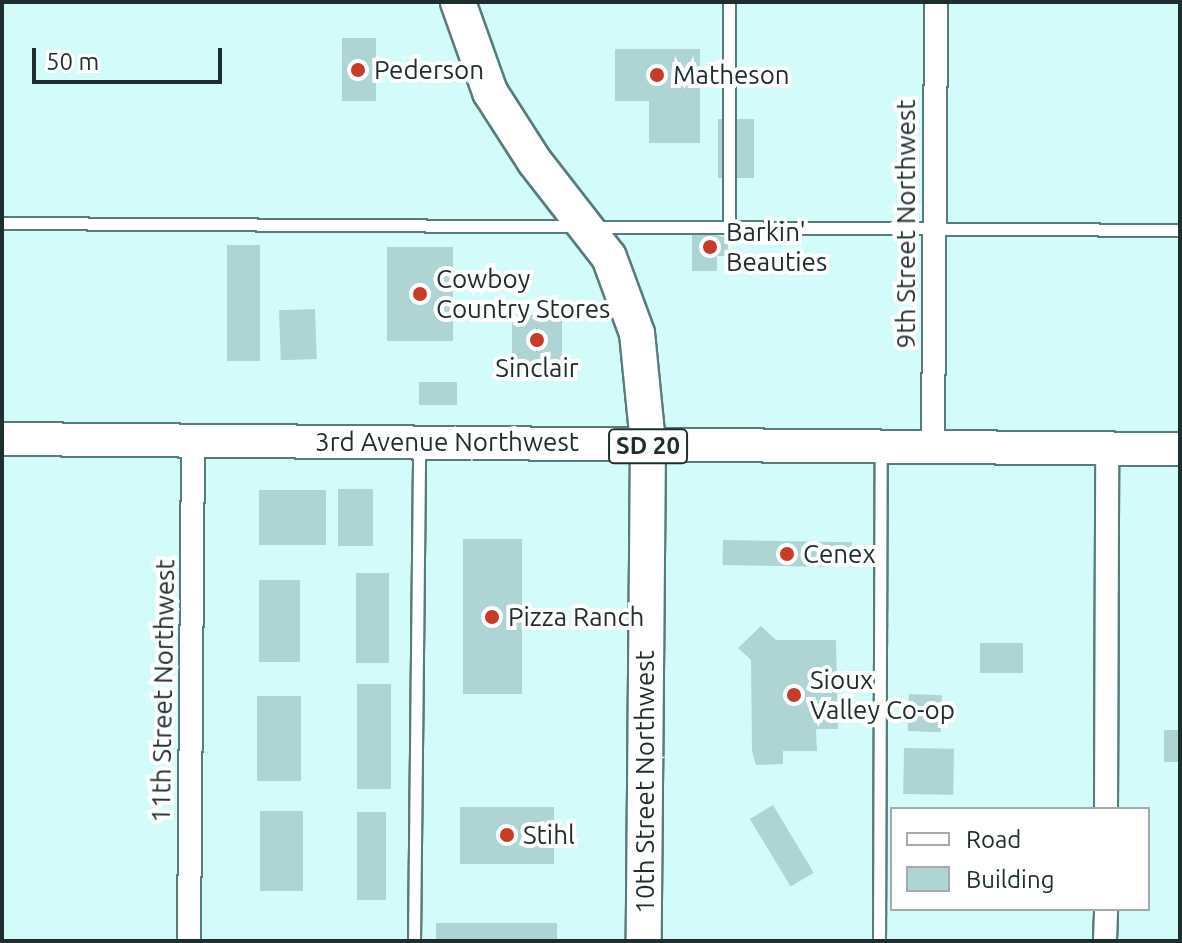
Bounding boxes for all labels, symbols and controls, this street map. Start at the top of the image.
scale bar [36,32,226,82]
text: 50 m [46,48,99,75]
place label: Pederson [374,54,484,86]
place label: Matheson [673,59,790,91]
marker: Pederson [349,61,367,79]
marker: Matheson [648,66,666,84]
street label: 9th Street Northwest [890,100,922,348]
place label: Barkin' Beauties [726,216,827,278]
marker: Barkin' Beauties [701,238,719,256]
place label: Cowboy Country Stores [436,263,610,324]
marker: Cowboy Country Stores [411,285,429,303]
marker: Sinclair [528,331,546,349]
place label: Sinclair [495,352,579,384]
street label: 3rd Avenue Northwest [315,426,579,458]
road number: SD 20 [608,426,688,466]
place label: Cenex [803,538,876,570]
marker: Cenex [778,545,796,563]
street label: 11th Street Northwest [145,559,181,823]
place label: Pizza Ranch [508,601,644,633]
marker: Pizza Ranch [483,608,501,626]
street label: 10th Street Northwest [629,650,661,914]
place label: Sioux Valley Co-op [810,664,955,726]
marker: Sioux Valley Co-op [785,686,803,704]
legend [890,807,1150,911]
place label: Stihl [523,819,575,851]
marker: Stihl [498,826,516,844]
text: Road [966,826,1021,853]
text: Building [966,866,1054,893]

